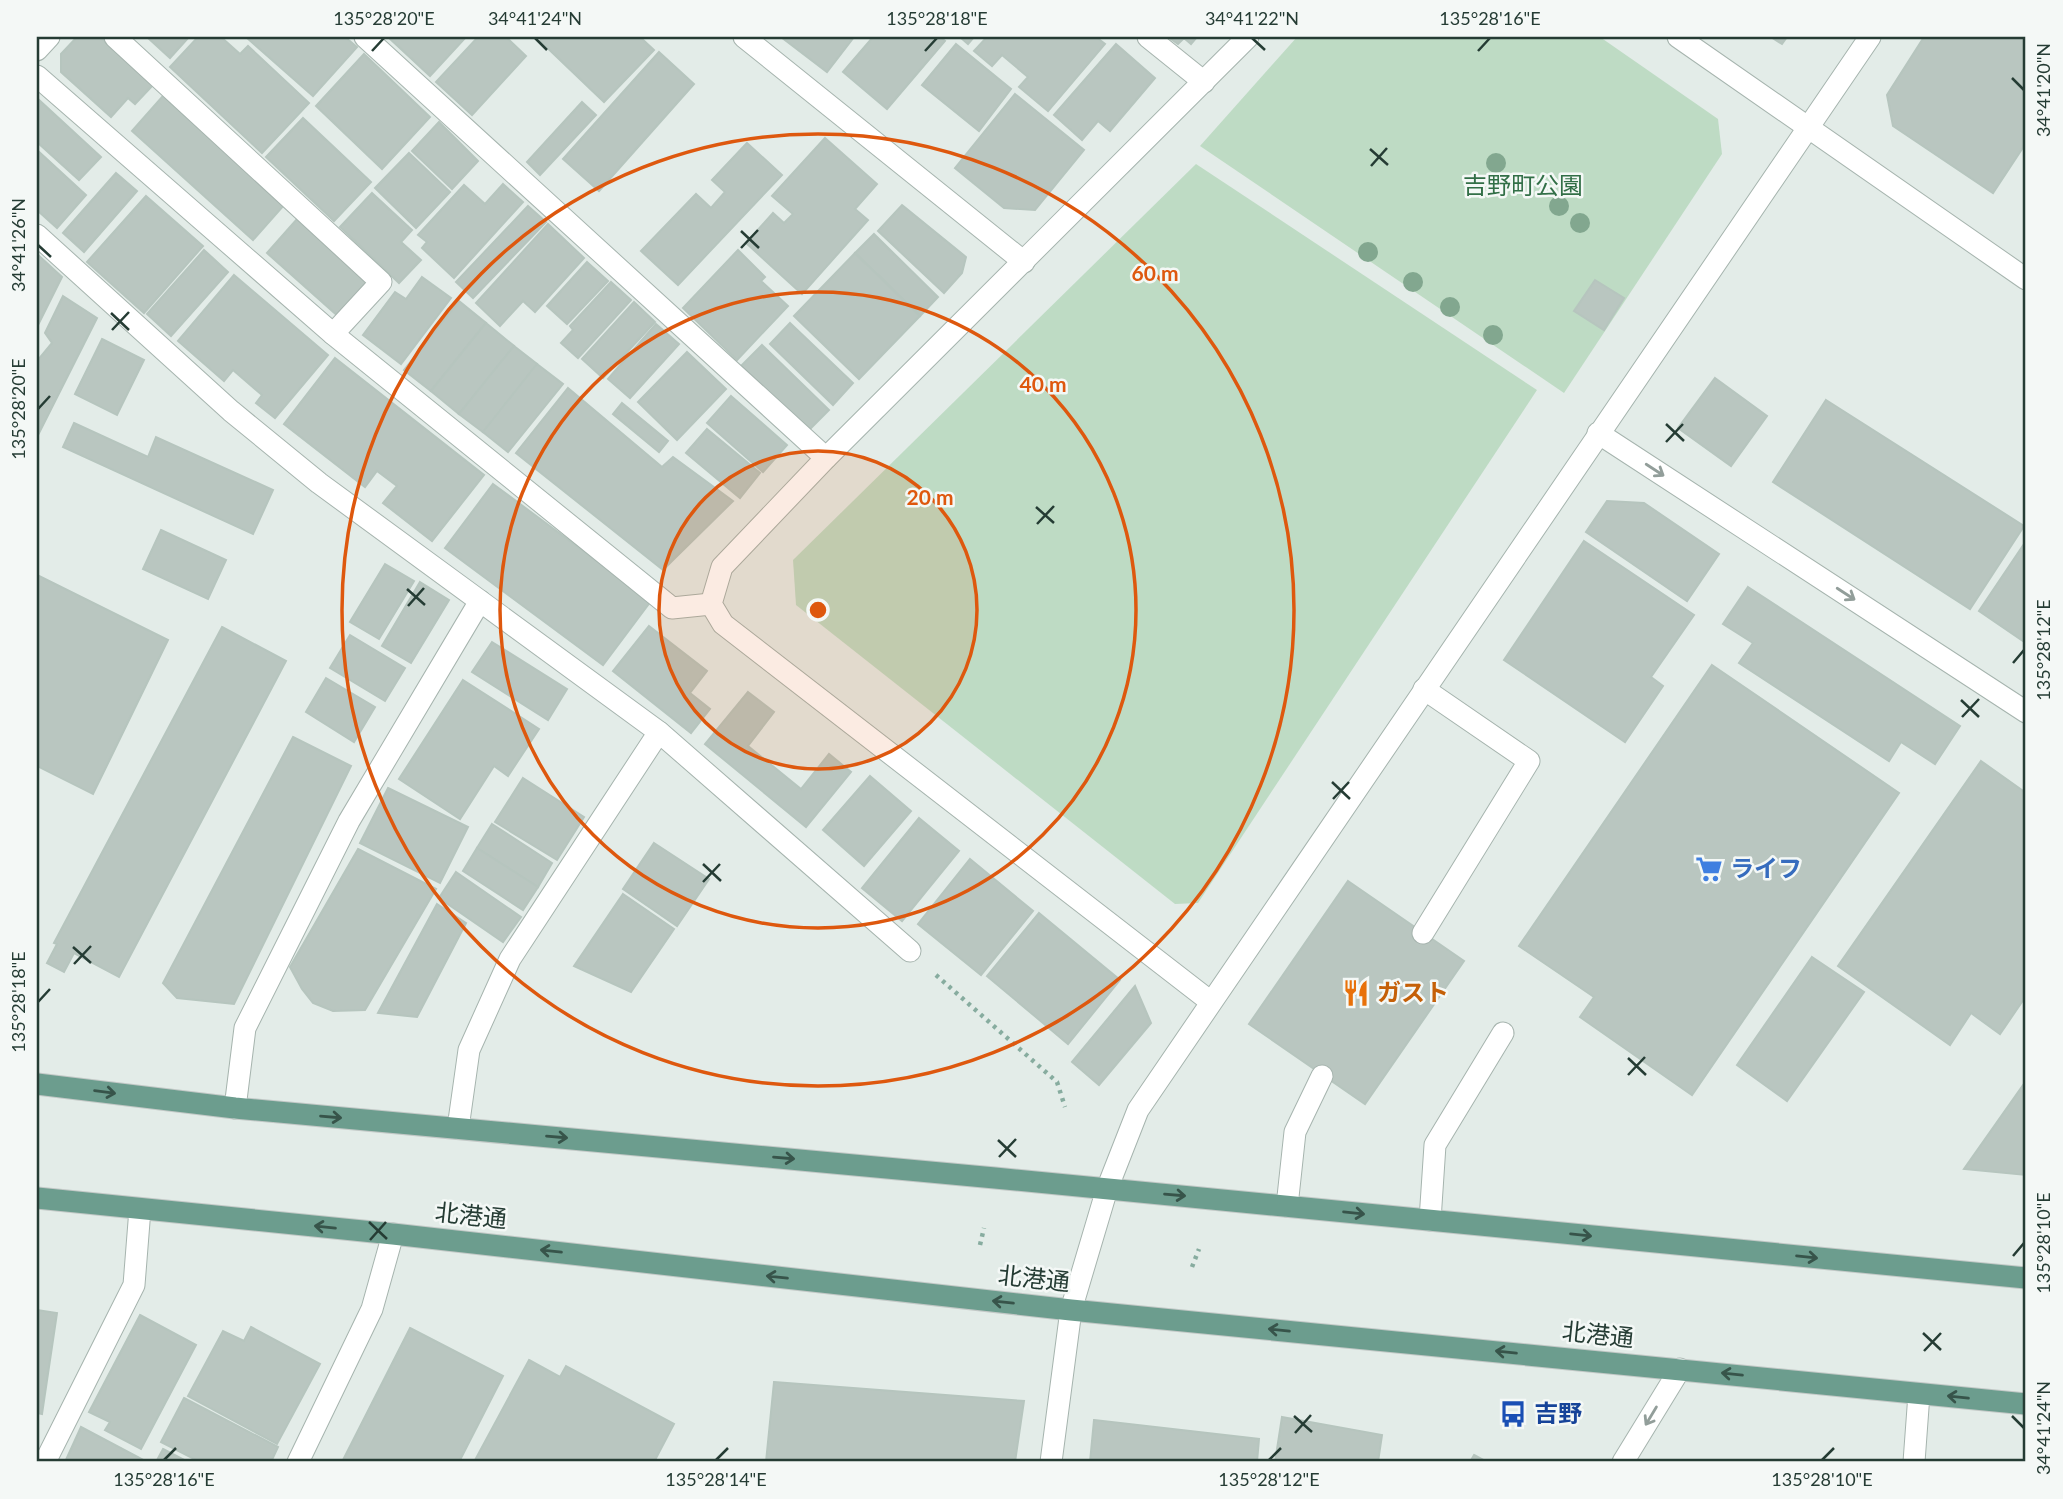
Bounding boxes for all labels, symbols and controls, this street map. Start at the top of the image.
text: 135°28'20"E [333,7,435,29]
text: 34°41'24"N [488,7,582,29]
text: 135°28'18"E [886,7,988,29]
text: 34°41'22"N [1205,7,1299,29]
text: 135°28'16"E [1439,7,1541,29]
text: 34°41'20"N [2032,43,2054,137]
park label: 吉野町公園 [1463,170,1583,199]
text: 34°41'26"N [7,198,29,292]
text: 60 m [1131,260,1179,285]
text: 135°28'20"E [7,358,29,460]
text: 40 m [1019,371,1067,396]
one-way arrow [1645,464,1665,478]
text: 20 m [906,484,954,509]
one-way arrow [1836,587,1855,602]
centre of rings [806,598,830,622]
text: 135°28'12"E [2032,599,2054,701]
place label: ライフ [1730,853,1802,882]
supermarket icon: ライフ [1694,854,1724,884]
text: 135°28'18"E [7,951,29,1053]
place label: ガスト [1377,977,1449,1006]
restaurant icon: ガスト [1341,978,1371,1008]
one-way arrow [93,1086,115,1099]
one-way arrow [319,1110,342,1123]
one-way arrow [545,1131,568,1144]
one-way arrow [772,1152,795,1165]
one-way arrow [1163,1189,1185,1202]
text: 135°28'10"E [2032,1192,2054,1294]
street label: 北港通 [434,1196,508,1233]
one-way arrow [1343,1206,1365,1219]
one-way arrow [314,1220,337,1233]
one-way arrow [1569,1229,1592,1242]
one-way arrow [540,1245,563,1258]
one-way arrow [1796,1251,1818,1264]
street label: 北港通 [997,1259,1071,1296]
one-way arrow [767,1270,789,1283]
one-way arrow [993,1296,1015,1309]
street label: 北港通 [1561,1315,1635,1352]
one-way arrow [1268,1323,1291,1336]
one-way arrow [1495,1345,1517,1358]
one-way arrow [1721,1368,1744,1381]
text: 34°41'24"N [2032,1381,2054,1475]
one-way arrow [1948,1391,1970,1404]
place label: 吉野 [1534,1398,1582,1427]
bus stop icon: 吉野 [1498,1399,1528,1429]
one-way arrow [1644,1405,1658,1425]
text: 135°28'16"E [113,1468,215,1490]
text: 135°28'14"E [665,1468,767,1490]
text: 135°28'12"E [1218,1468,1320,1490]
text: 135°28'10"E [1771,1468,1873,1490]

